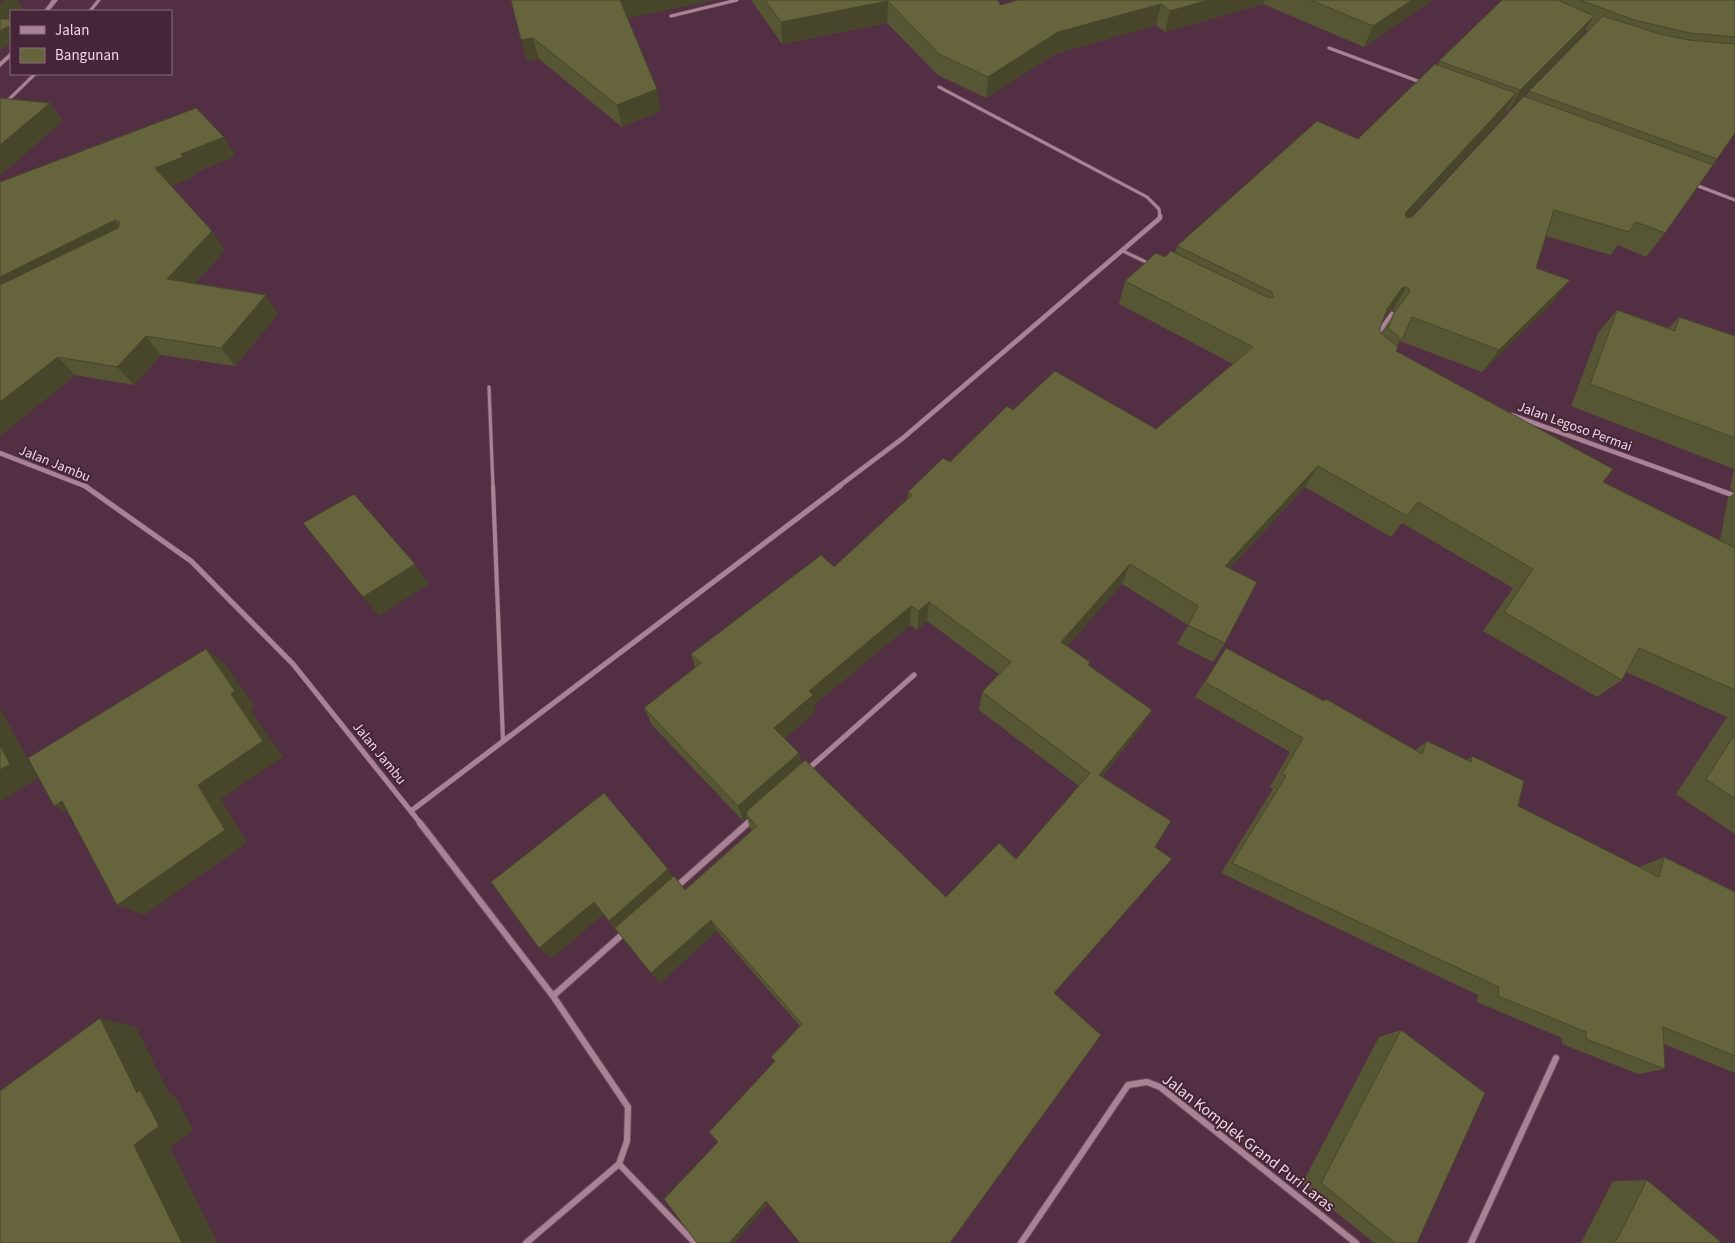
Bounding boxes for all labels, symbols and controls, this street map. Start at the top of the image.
legend [10,10,172,75]
text: Jalan [55,20,89,41]
text: Bangunan [55,45,119,66]
street label: Jalan Legoso Permai [1515,397,1635,457]
street label: Jalan Jambu [16,440,93,487]
street label: Jalan Jambu [348,718,411,789]
street label: Jalan Komplek Grand Puri Laras [1158,1069,1339,1217]

